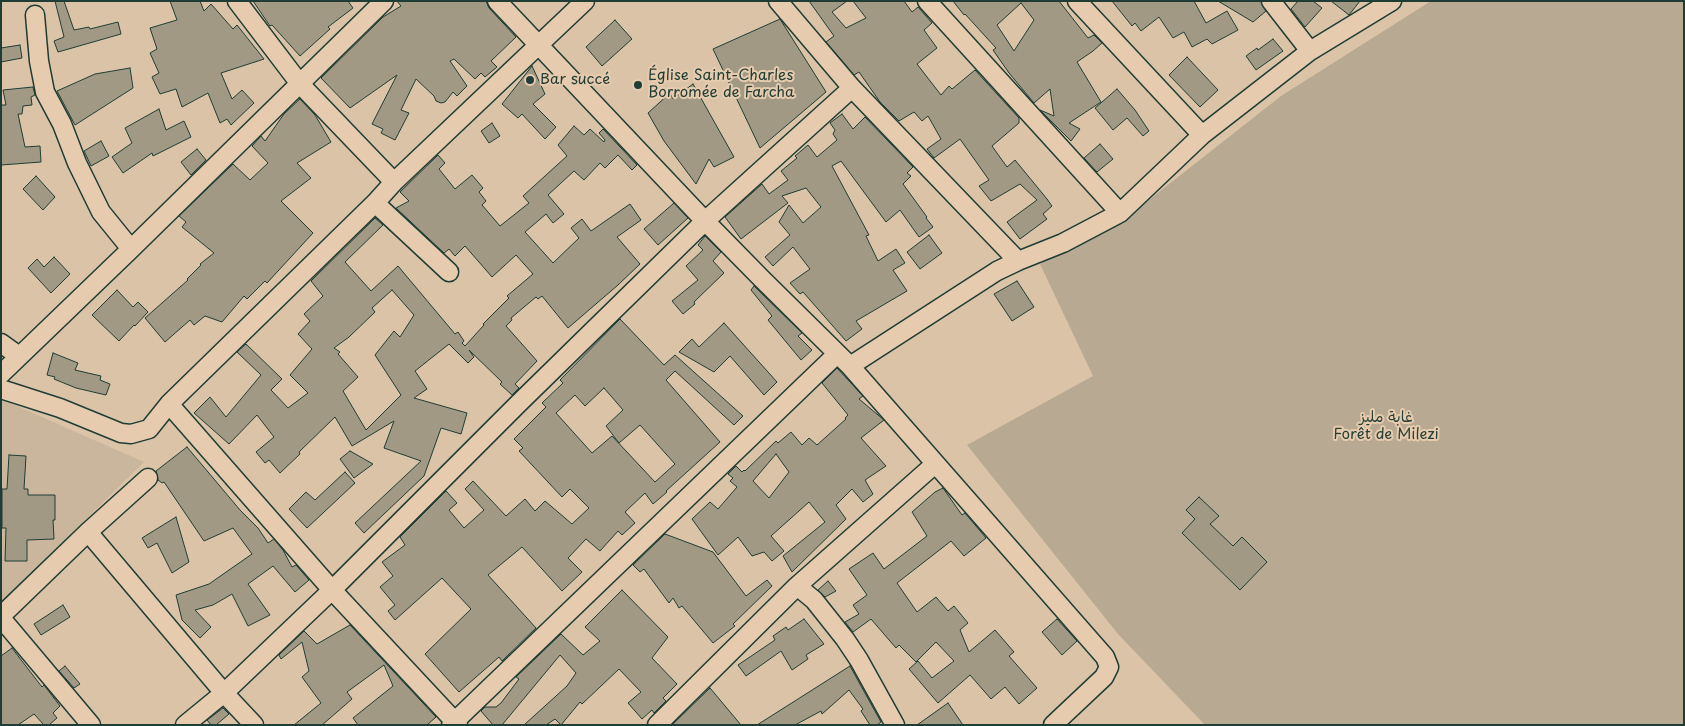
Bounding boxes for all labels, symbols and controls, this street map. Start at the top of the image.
place label: Église Saint-Charles Borromée de Farcha [648,67,794,102]
place label: Bar succé [540,71,610,89]
marker: Bar succé [524,74,536,86]
marker: Église Saint-Charles Borromée de Farcha [632,79,644,91]
park label: غابة مليز Forêt de Milezi [1333,409,1439,444]

